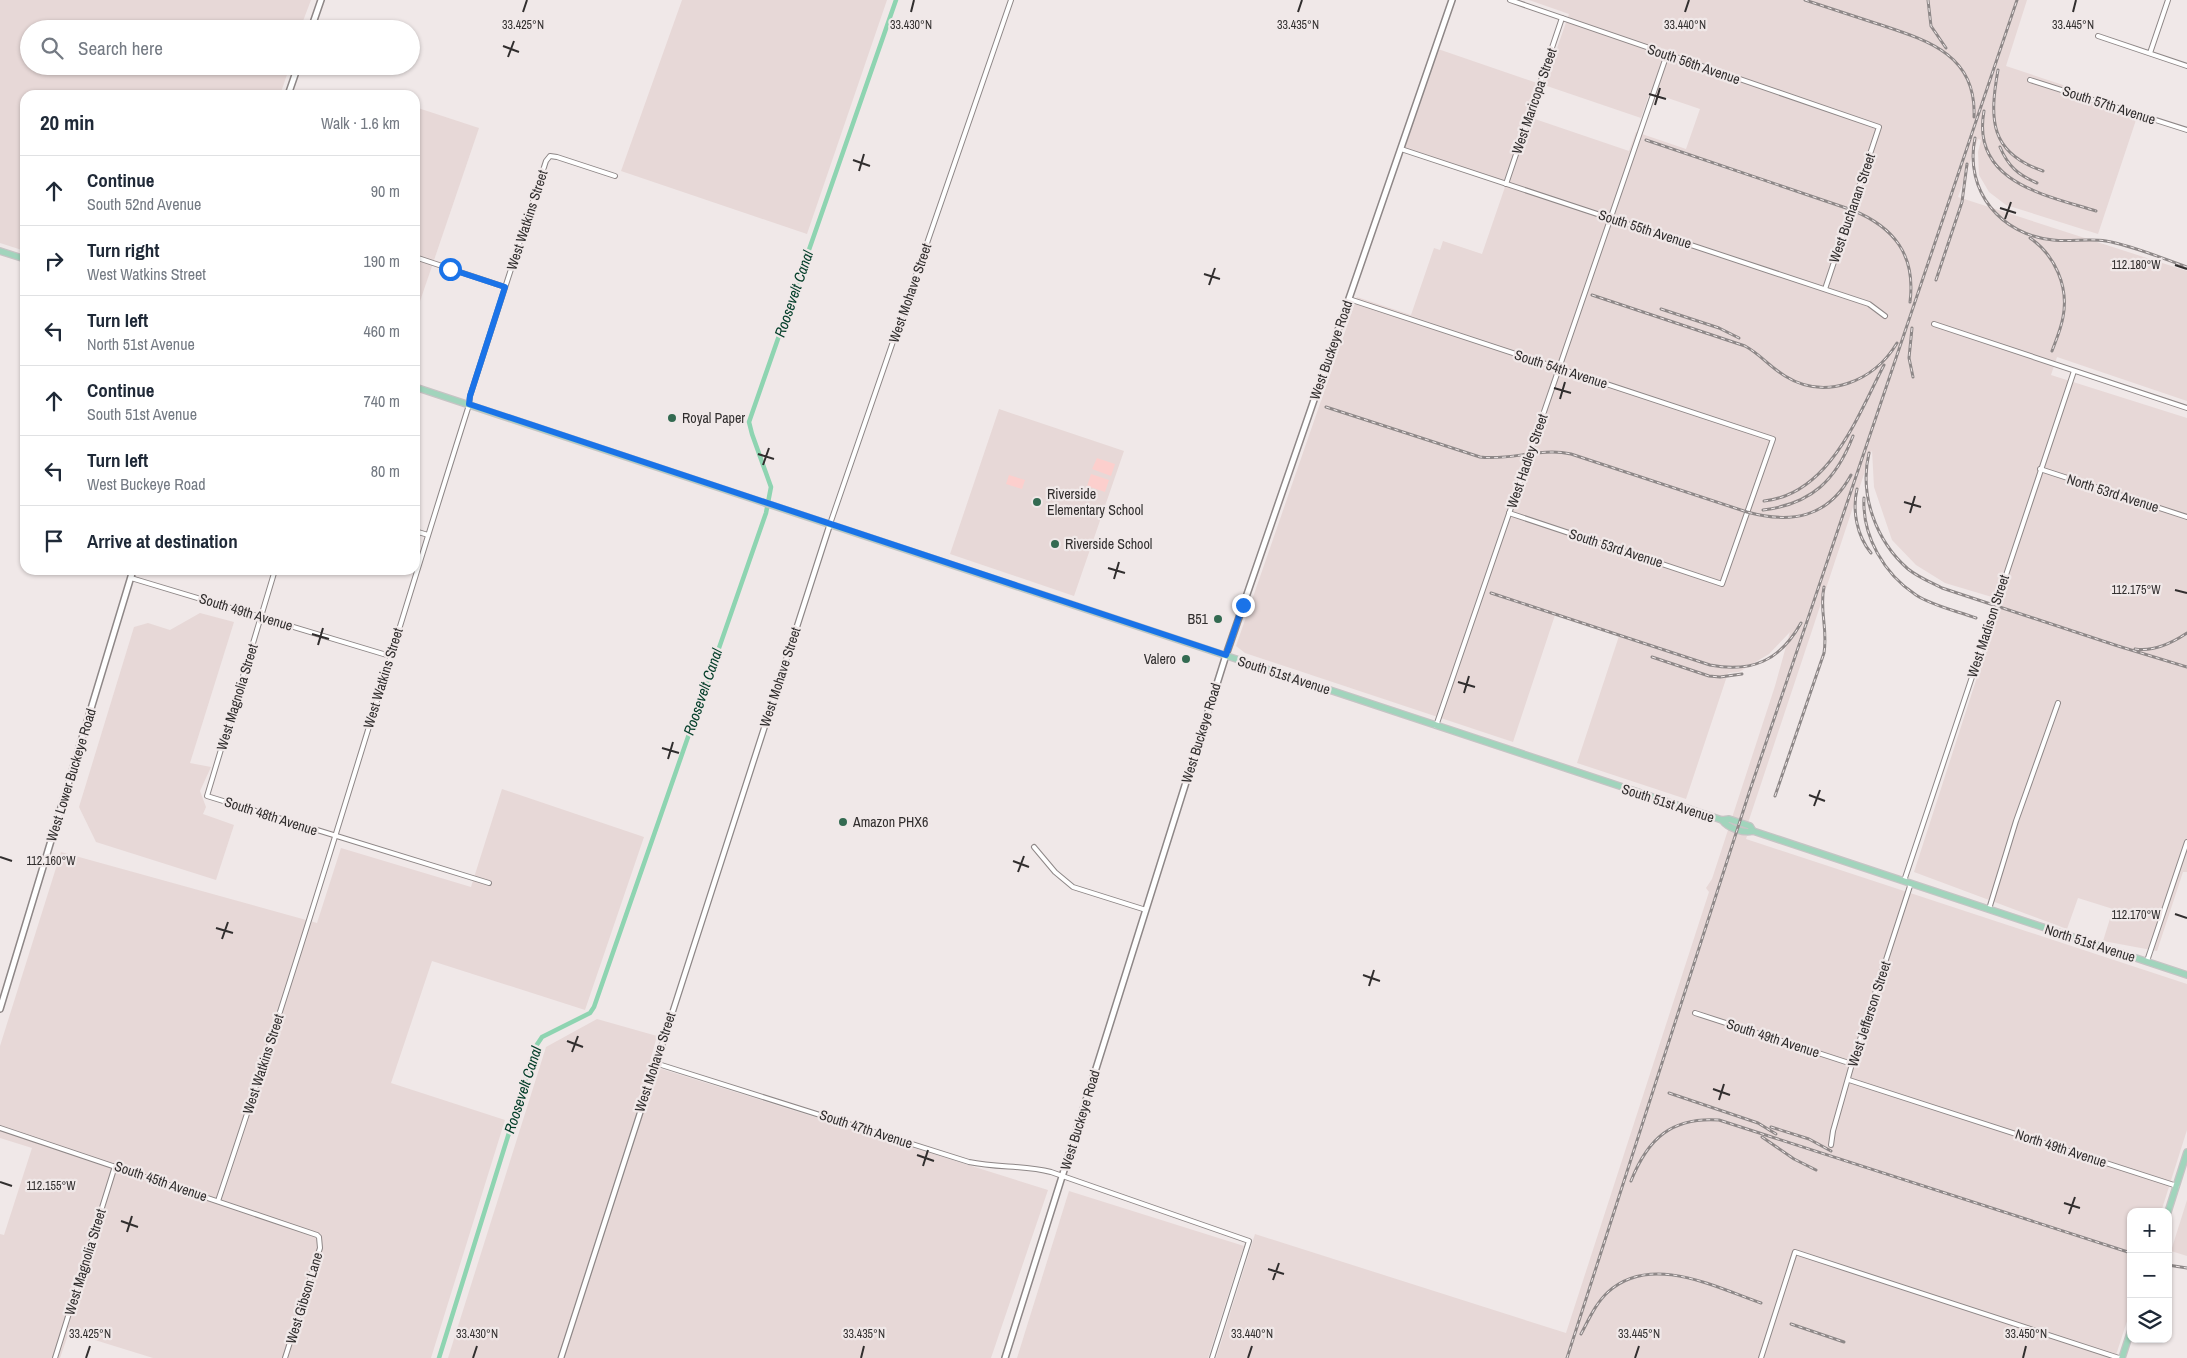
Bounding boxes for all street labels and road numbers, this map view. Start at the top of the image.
street label: South 56th Avenue [1645,40,1743,88]
street label: West Maricopa Street [1507,46,1561,156]
street label: South 57th Avenue [2060,81,2158,129]
street label: West Buchanan Street [1825,151,1879,265]
street label: West Watkins Street [502,168,552,272]
street label: South 55th Avenue [1596,205,1694,253]
street label: West Mohave Street [885,241,935,345]
street label: West Buckeye Road [1306,298,1356,402]
street label: South 54th Avenue [1512,345,1610,393]
street label: West Hadley Street [1502,411,1552,511]
street label: North 53rd Avenue [2065,470,2161,516]
street label: South 53rd Avenue [1567,524,1665,572]
street label: West Madison Street [1963,572,2013,680]
street label: South 49th Avenue [197,589,295,635]
street label: West Mohave Street [755,625,805,729]
street label: West Watkins Street [359,626,407,730]
street label: West Magnolia Street [212,642,262,752]
street label: South 51st Avenue [1235,652,1333,698]
street label: West Buckeye Road [1177,681,1225,785]
street label: West Lower Buckeye Road [42,706,100,844]
street label: South 51st Avenue [1619,780,1717,826]
street label: South 48th Avenue [222,792,320,840]
street label: North 51st Avenue [2042,920,2138,966]
street label: West Jefferson Street [1843,959,1895,1069]
street label: West Mohave Street [630,1010,680,1114]
street label: West Watkins Street [238,1012,288,1116]
street label: South 49th Avenue [1724,1014,1822,1062]
street label: West Buckeye Road [1056,1068,1104,1172]
street label: South 47th Avenue [817,1105,915,1153]
street label: North 49th Avenue [2013,1125,2109,1171]
street label: South 45th Avenue [112,1157,210,1205]
street label: West Magnolia Street [60,1207,110,1317]
street label: West Gibson Lane [282,1250,326,1346]

